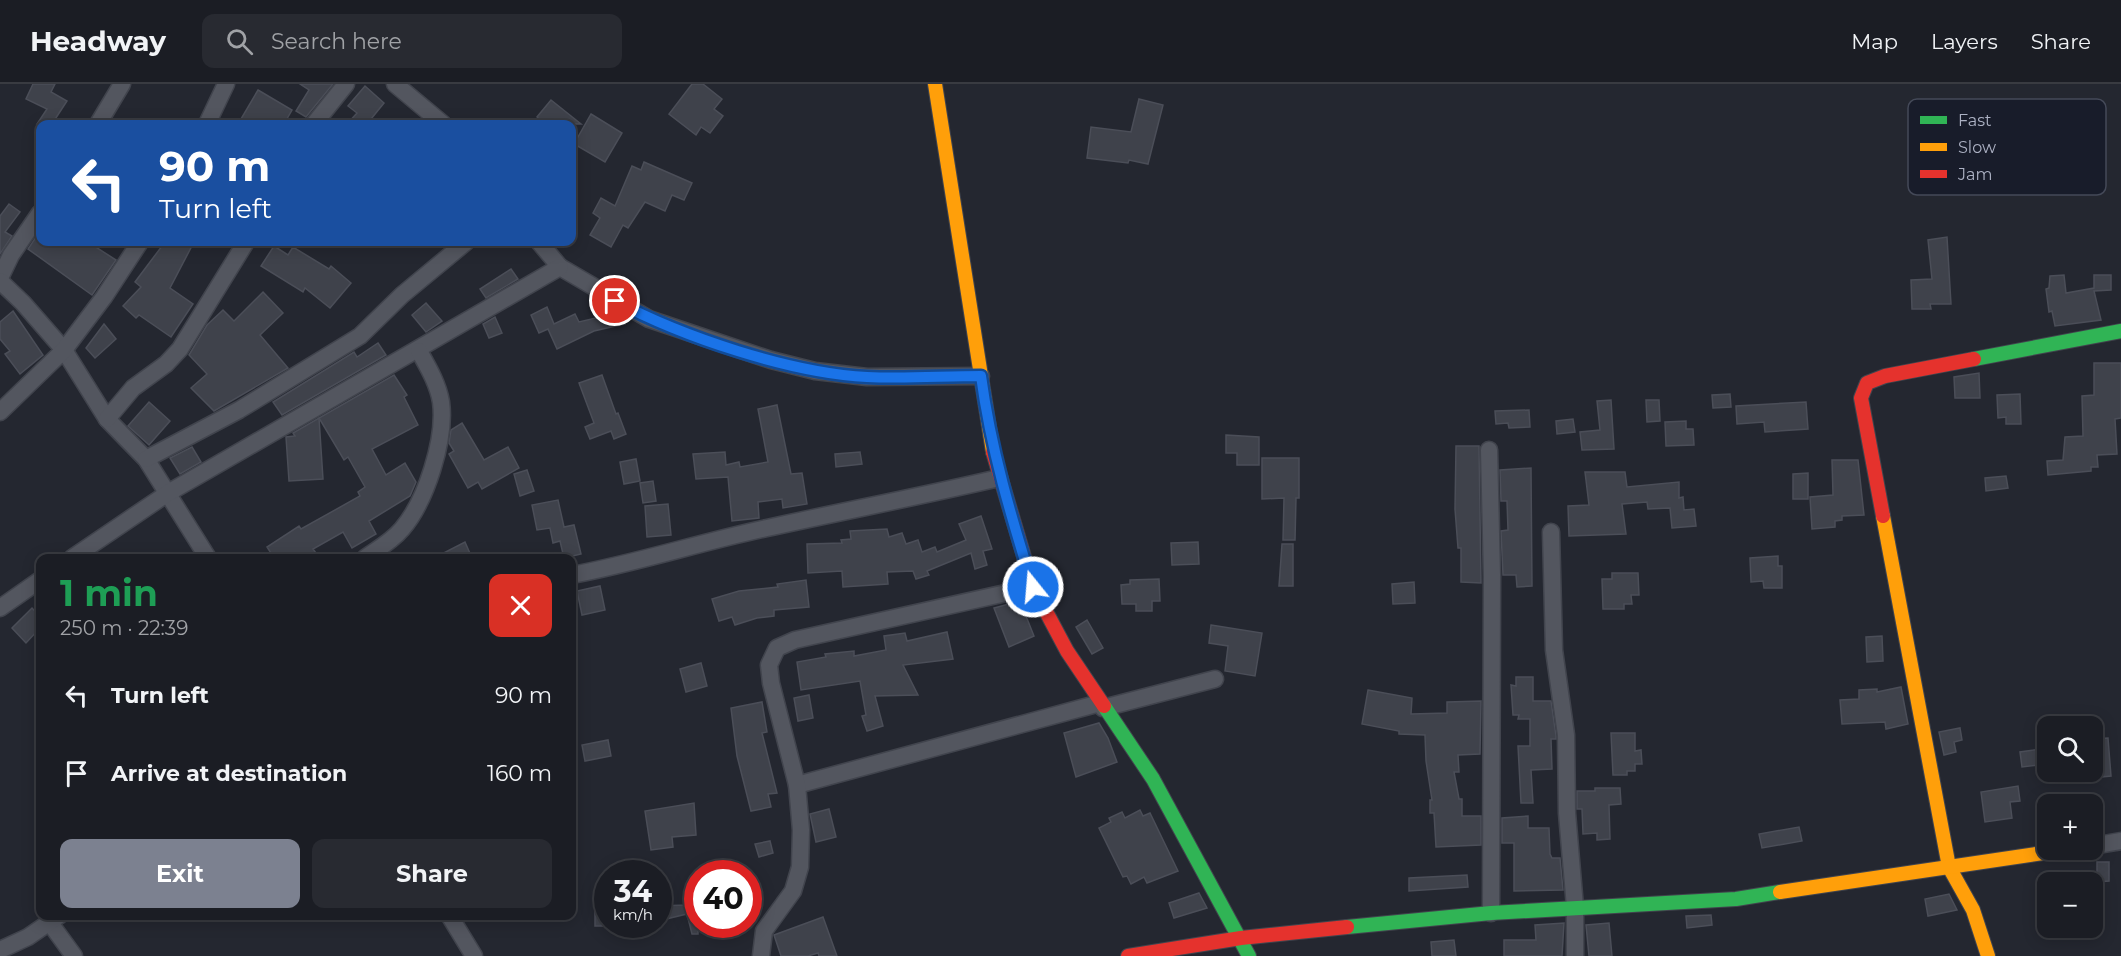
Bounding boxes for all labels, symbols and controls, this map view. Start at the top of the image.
search box [202,14,622,68]
text: Headway [30,24,166,58]
icon: search [223,25,256,58]
text: Search here [271,28,402,55]
text: Map [1851,29,1898,54]
text: Layers [1931,29,1998,54]
text: Share [2031,29,2091,54]
legend [1908,99,2106,195]
text: Fast [1958,111,1992,130]
text: Slow [1958,138,1996,157]
text: 90 m [159,140,270,192]
icon: left [60,144,138,222]
text: Jam [1957,165,1992,184]
text: Turn left [159,192,272,225]
pin [589,275,640,326]
icon: arrive [598,284,631,317]
position arrow [1001,555,1065,619]
text: 1 min [60,571,158,615]
button: close [489,574,552,637]
text: 250 m · 22:39 [60,616,188,640]
icon: left [60,679,93,712]
text: Turn left [111,682,209,709]
text: 90 m [495,682,552,709]
map controls [2037,716,2103,938]
button: search [2037,716,2103,782]
icon: arrive [60,757,93,790]
text: Arrive at destination [111,760,347,787]
text: 160 m [487,760,552,787]
button: + [2037,794,2103,860]
button: Exit [60,839,300,908]
button: Share [312,839,552,908]
speed limit sign: 40 [684,860,762,938]
button: − [2037,872,2103,938]
text: 34 [614,873,652,910]
text: km/h [613,905,653,924]

